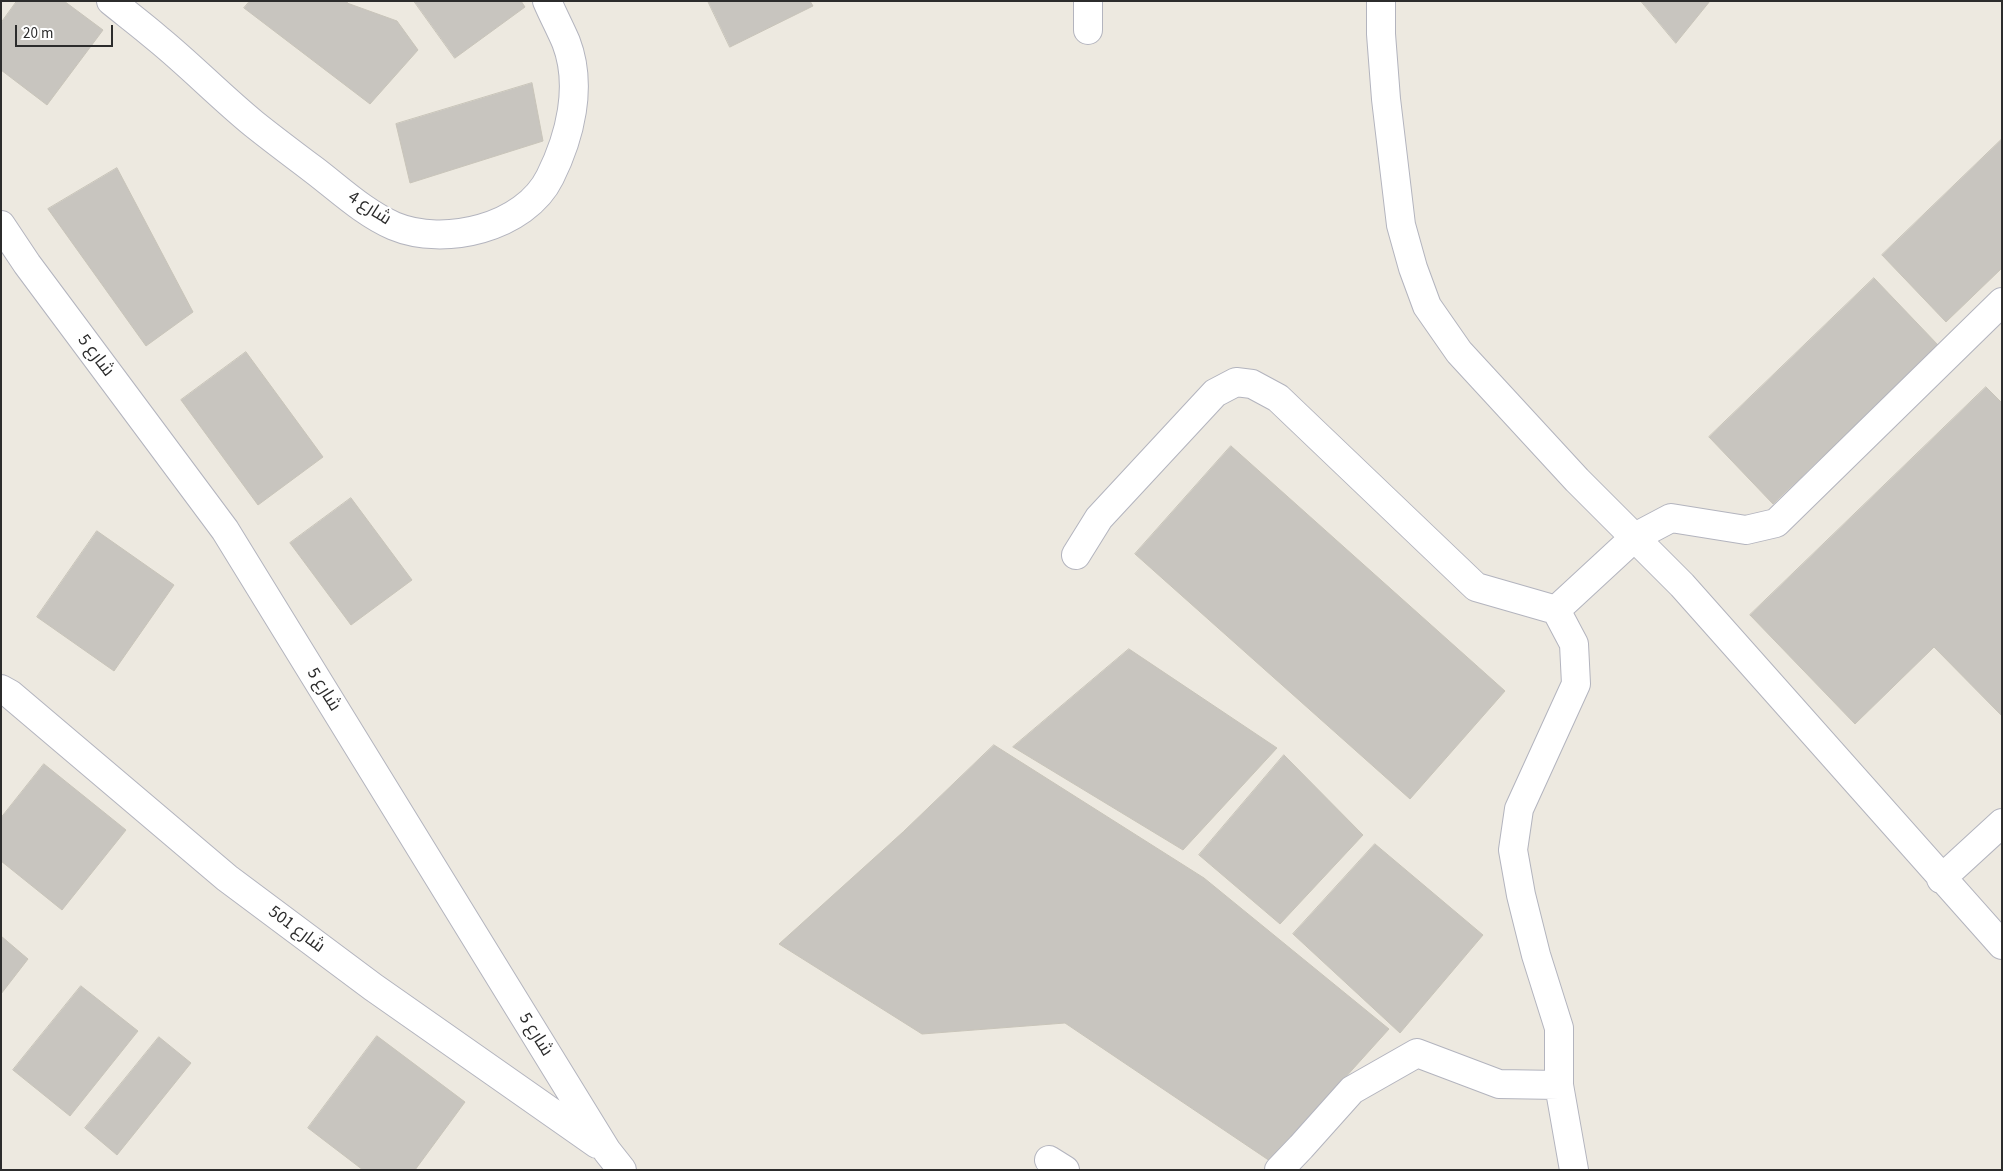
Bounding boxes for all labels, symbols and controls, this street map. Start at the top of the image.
scale bar [18,15,115,47]
text: 20 m [23,23,53,44]
street label: شارع 4 [343,187,395,231]
street label: شارع 5 [72,331,118,381]
street label: شارع 5 [301,664,345,716]
street label: شارع 501 [263,902,329,958]
street label: شارع 5 [513,1009,557,1061]

